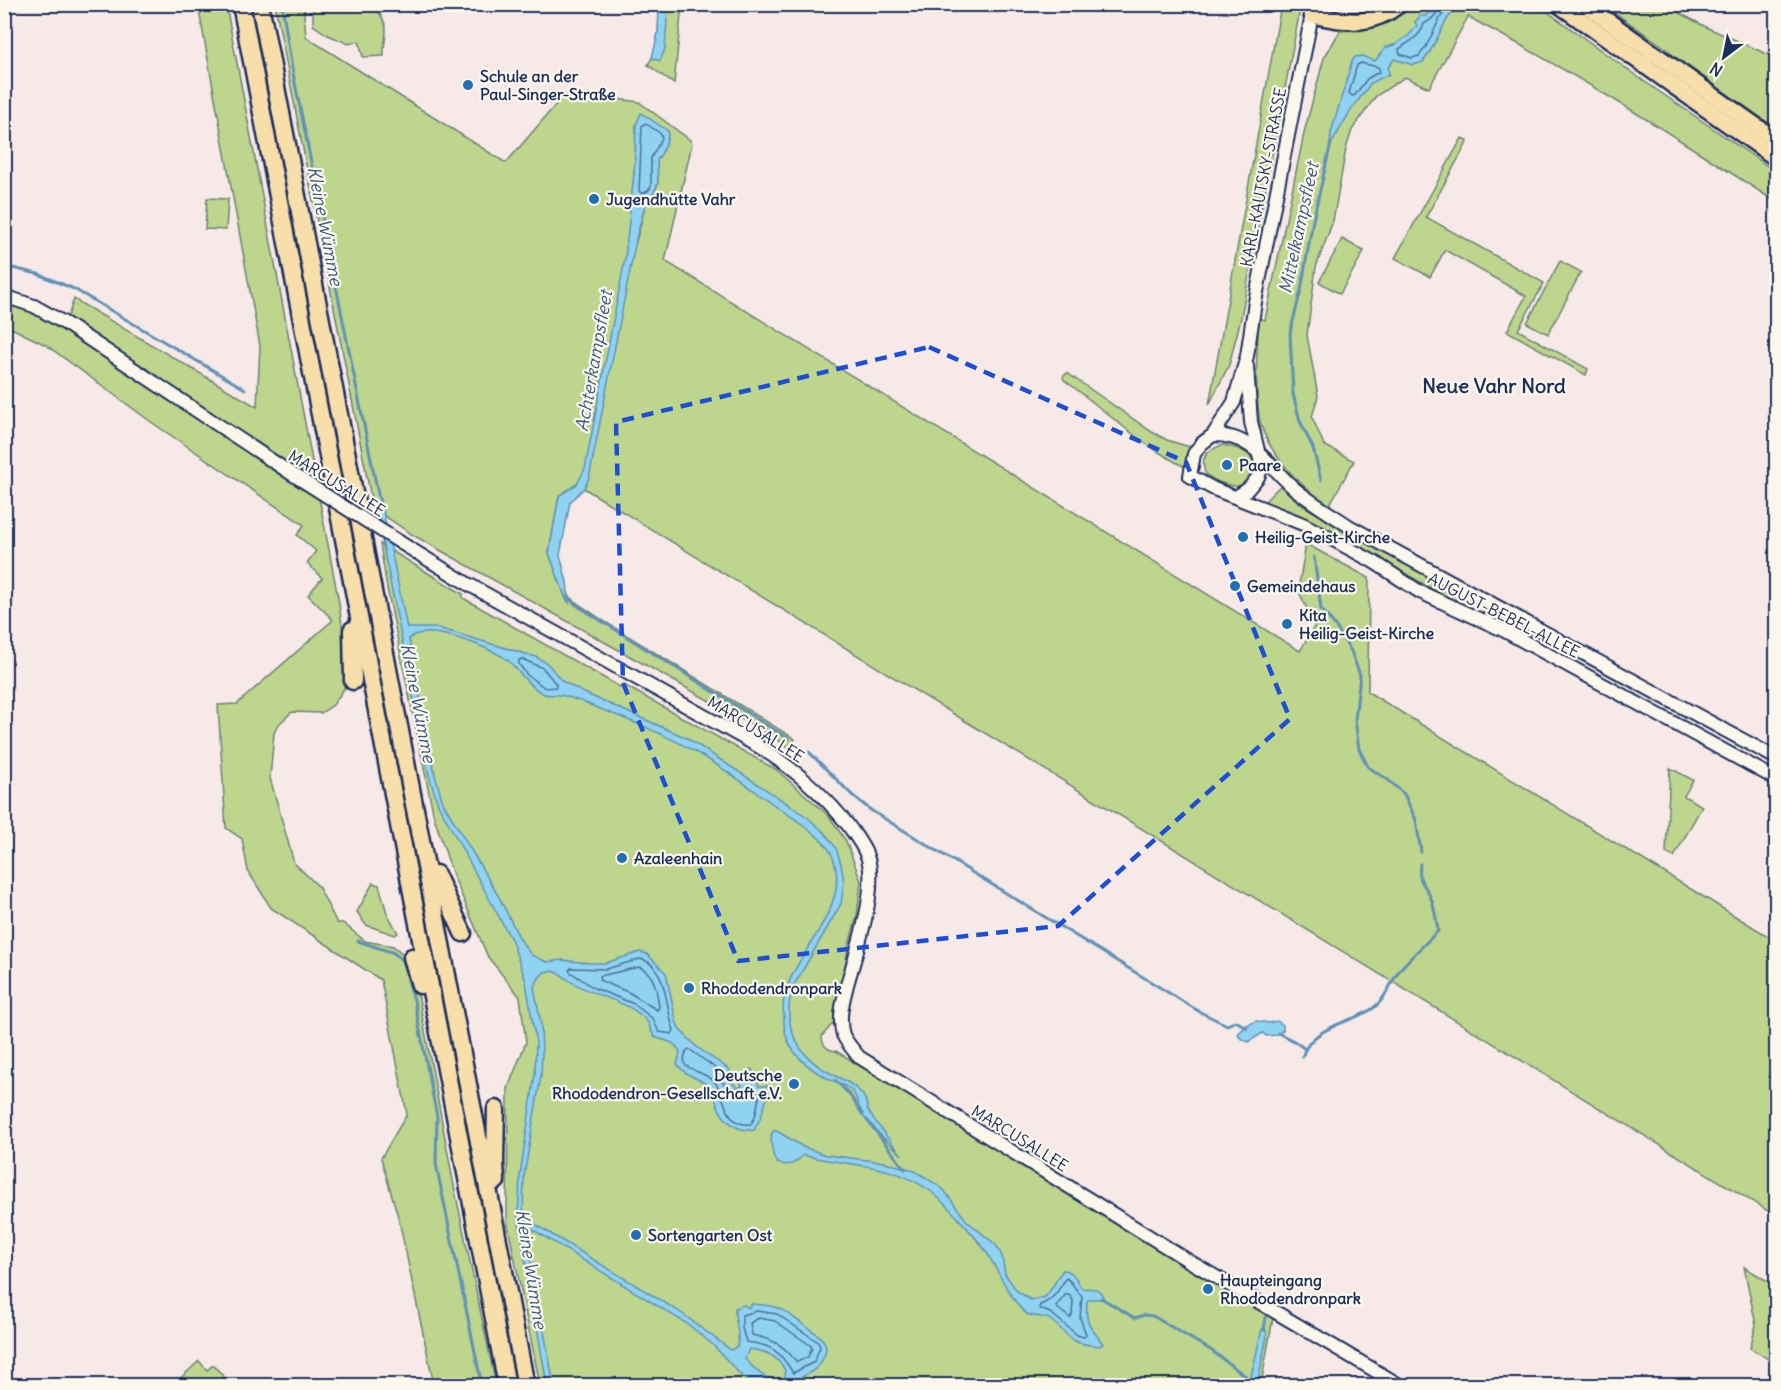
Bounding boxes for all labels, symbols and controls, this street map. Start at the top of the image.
north arrow [1694,27,1754,87]
text: N [1706,58,1726,81]
place label: Schule an der Paul-Singer-Straße [480,66,616,105]
marker: Schule an der Paul-Singer-Straße [461,78,475,92]
street label: KARL-KAUTSKY-STRASSE [1236,86,1290,268]
water label: Mittelkampsfleet [1273,158,1324,295]
water label: Kleine Wümme [303,164,349,289]
place label: Jugendhütte Vahr [606,189,736,210]
marker: Jugendhütte Vahr [587,192,601,206]
water label: Achterkampsfleet [570,287,618,433]
district label: Neue Vahr Nord [1422,373,1566,398]
street label: MARCUSALLEE [285,445,389,521]
place label: Paare [1239,455,1281,475]
marker: Paare [1220,458,1234,472]
place label: Heilig-Geist-Kirche [1255,527,1391,548]
marker: Heilig-Geist-Kirche [1236,530,1250,544]
street label: AUGUST-BEBEL-ALLEE [1425,568,1583,662]
place label: Gemeindehaus [1247,576,1356,596]
marker: Gemeindehaus [1228,579,1242,593]
place label: Kita Heilig-Geist-Kirche [1299,605,1435,644]
marker: Kita Heilig-Geist-Kirche [1280,617,1294,631]
water label: Kleine Wümme [396,641,442,766]
street label: MARCUSALLEE [704,691,808,767]
place label: Azaleenhain [634,848,722,868]
marker: Azaleenhain [615,851,629,865]
place label: Rhododendronpark [701,978,842,999]
marker: Rhododendronpark [682,981,696,995]
place label: Deutsche Rhododendron-Gesellschaft e.V. [552,1065,782,1103]
marker: Deutsche Rhododendron-Gesellschaft e.V. [787,1077,801,1091]
street label: MARCUSALLEE [968,1100,1072,1176]
water label: Kleine Wümme [511,1207,553,1332]
place label: Sortengarten Ost [648,1225,773,1246]
marker: Sortengarten Ost [629,1228,643,1242]
place label: Haupteingang Rhododendronpark [1220,1270,1361,1309]
marker: Haupteingang Rhododendronpark [1201,1282,1215,1296]

